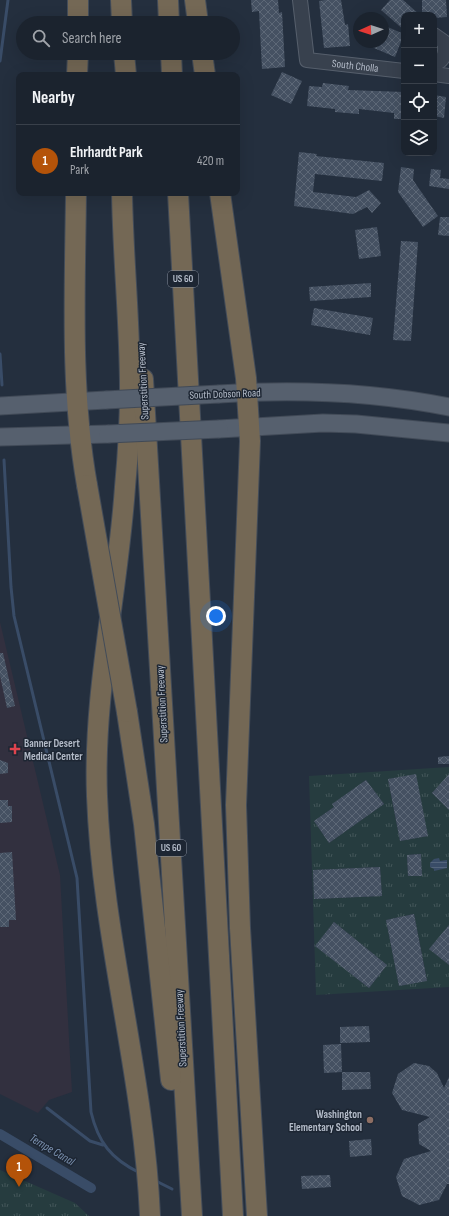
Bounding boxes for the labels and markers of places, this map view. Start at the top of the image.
place label: Banner Desert Medical Center [24,737,83,763]
marker: Banner Desert Medical Center [9,743,21,755]
place label: Washington Elementary School [289,1108,362,1134]
marker: Washington Elementary School [365,1115,375,1125]
pin: 1 [6,1154,32,1187]

